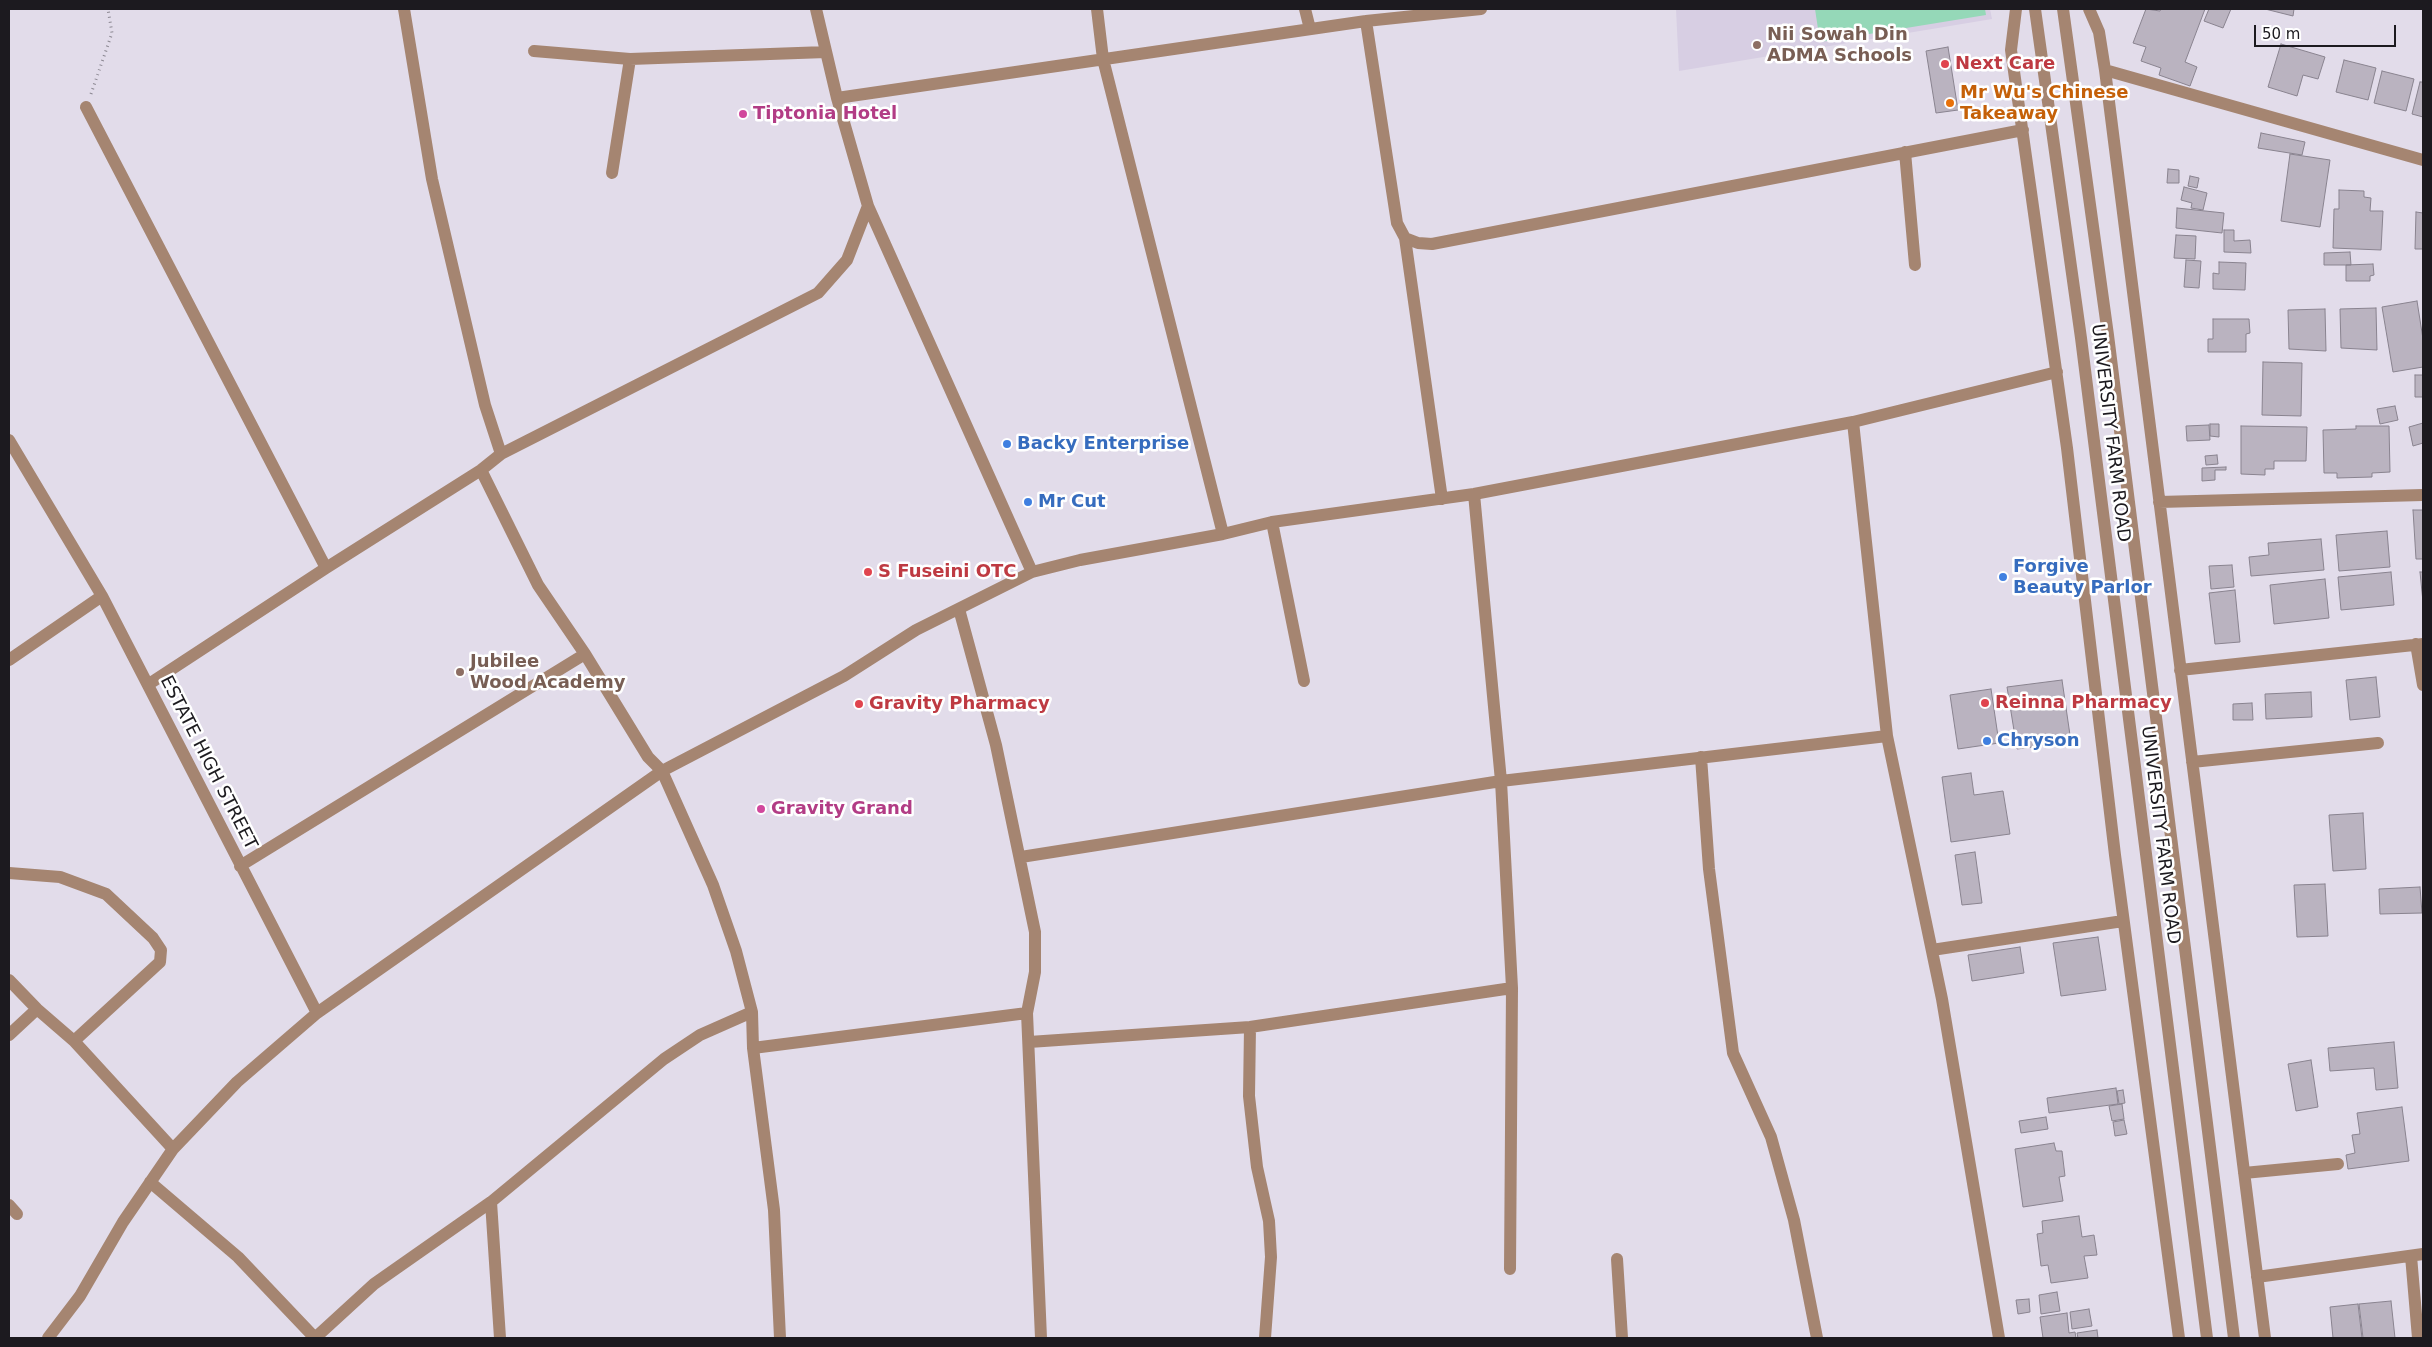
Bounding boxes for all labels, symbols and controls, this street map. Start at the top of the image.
scale bar [2257,15,2400,47]
place label: Nii Sowah Din ADMA Schools [1767,24,1912,66]
text: 50 m [2262,25,2300,43]
marker: Nii Sowah Din ADMA Schools [1751,39,1763,51]
place label: Next Care [1955,53,2055,75]
marker: Next Care [1939,58,1951,70]
place label: Mr Wu's Chinese Takeaway [1960,82,2128,125]
marker: Mr Wu's Chinese Takeaway [1944,97,1956,109]
place label: Tiptonia Hotel [753,103,897,125]
marker: Tiptonia Hotel [737,108,749,120]
street label: UNIVERSITY FARM ROAD [2086,323,2134,543]
place label: Backy Enterprise [1017,433,1189,455]
marker: Backy Enterprise [1001,438,1013,450]
place label: Mr Cut [1038,491,1106,513]
marker: Mr Cut [1022,496,1034,508]
place label: Forgive Beauty Parlor [2013,556,2152,598]
place label: S Fuseini OTC [878,561,1017,583]
marker: S Fuseini OTC [862,566,874,578]
marker: Forgive Beauty Parlor [1997,571,2009,583]
place label: Jubilee Wood Academy [470,651,625,694]
marker: Jubilee Wood Academy [454,666,466,678]
street label: ESTATE HIGH STREET [155,673,261,853]
place label: Reinna Pharmacy [1995,692,2172,714]
place label: Gravity Pharmacy [869,693,1050,715]
marker: Reinna Pharmacy [1979,697,1991,709]
marker: Gravity Pharmacy [853,698,865,710]
street label: UNIVERSITY FARM ROAD [2136,725,2184,945]
place label: Chryson [1997,730,2080,752]
marker: Chryson [1981,735,1993,747]
place label: Gravity Grand [771,798,913,820]
marker: Gravity Grand [755,803,767,815]

